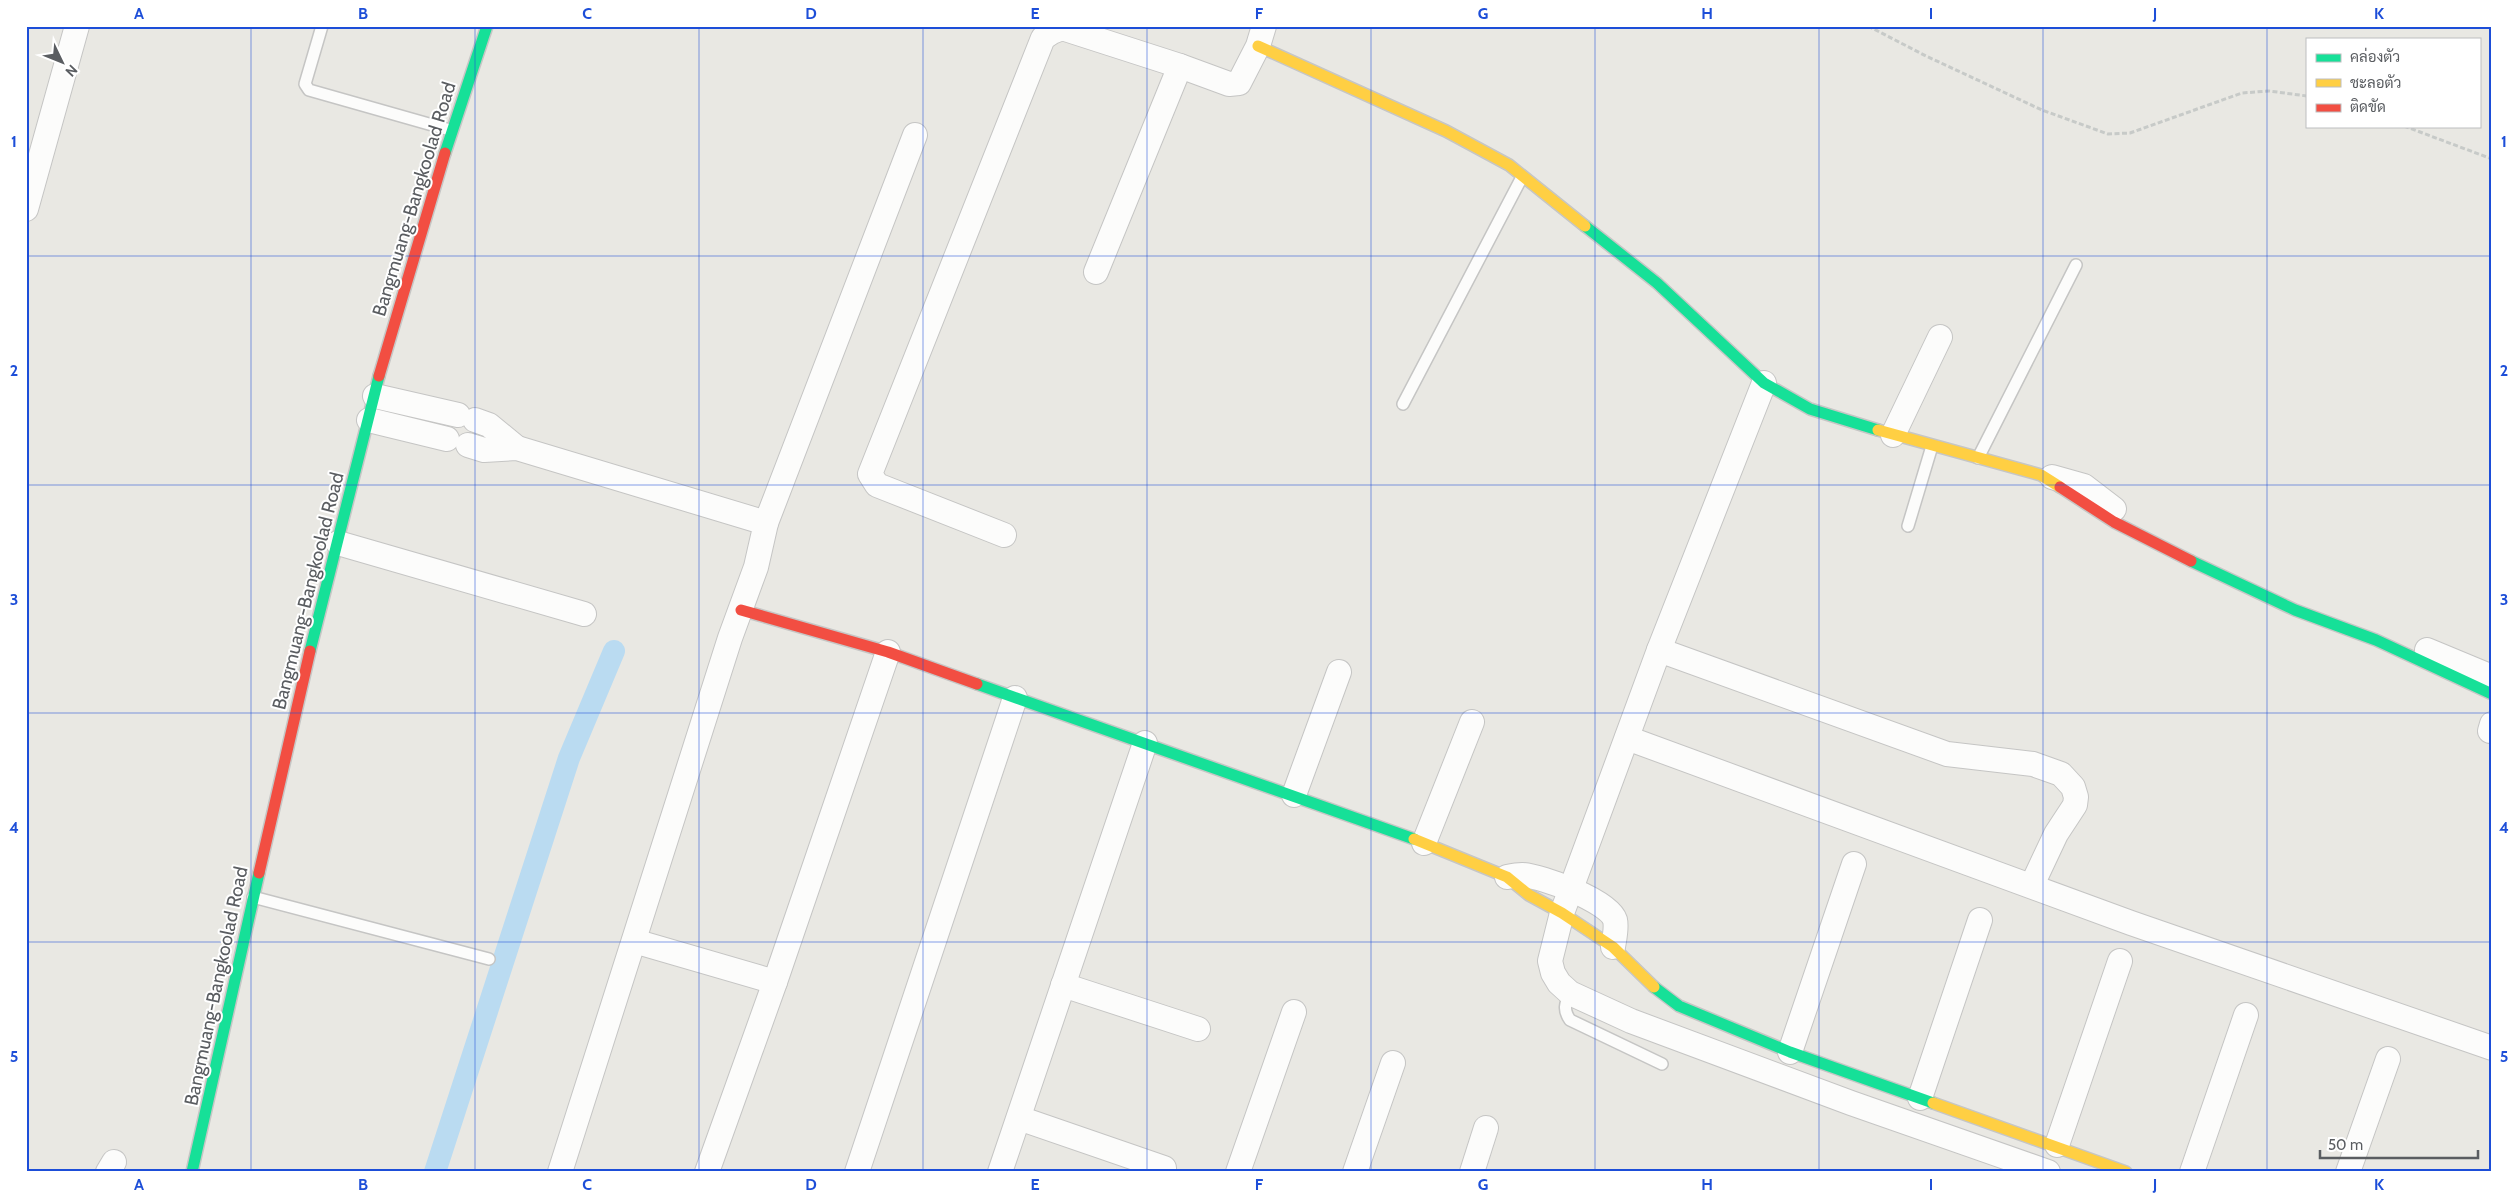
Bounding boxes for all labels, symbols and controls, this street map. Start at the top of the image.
text: A [134,4,144,23]
text: B [358,4,368,23]
text: C [582,4,592,23]
text: D [805,4,817,23]
text: E [1030,4,1040,23]
text: F [1255,4,1264,23]
text: G [1478,4,1488,23]
text: H [1701,4,1713,23]
text: I [1929,4,1933,23]
text: J [2152,4,2157,23]
text: K [2374,4,2384,23]
north arrow [38,38,88,88]
legend [2306,38,2480,128]
text: คล่องตัว [2350,47,2400,66]
text: N [62,61,81,81]
text: ชะลอตัว [2350,74,2401,92]
street label: Bangmuang-Bangkoolad Road [367,79,461,319]
text: ติดขัด [2350,98,2386,116]
text: 1 [11,132,17,151]
text: 1 [2501,132,2507,151]
text: 2 [10,361,18,380]
text: 2 [2500,361,2508,380]
street label: Bangmuang-Bangkoolad Road [267,470,349,712]
text: 3 [10,590,18,609]
text: 3 [2500,590,2508,609]
text: 4 [9,818,19,837]
text: 4 [2499,818,2509,837]
street label: Bangmuang-Bangkoolad Road [179,864,253,1108]
text: 5 [10,1047,18,1066]
text: 5 [2500,1047,2508,1066]
scale bar [2320,1128,2478,1160]
text: 50 m [2328,1136,2363,1154]
text: A [134,1175,144,1194]
text: B [358,1175,368,1194]
text: C [582,1175,592,1194]
text: D [805,1175,817,1194]
text: E [1030,1175,1040,1194]
text: F [1255,1175,1264,1194]
text: G [1478,1175,1488,1194]
text: H [1701,1175,1713,1194]
text: I [1929,1175,1933,1194]
text: J [2152,1175,2157,1194]
text: K [2374,1175,2384,1194]

